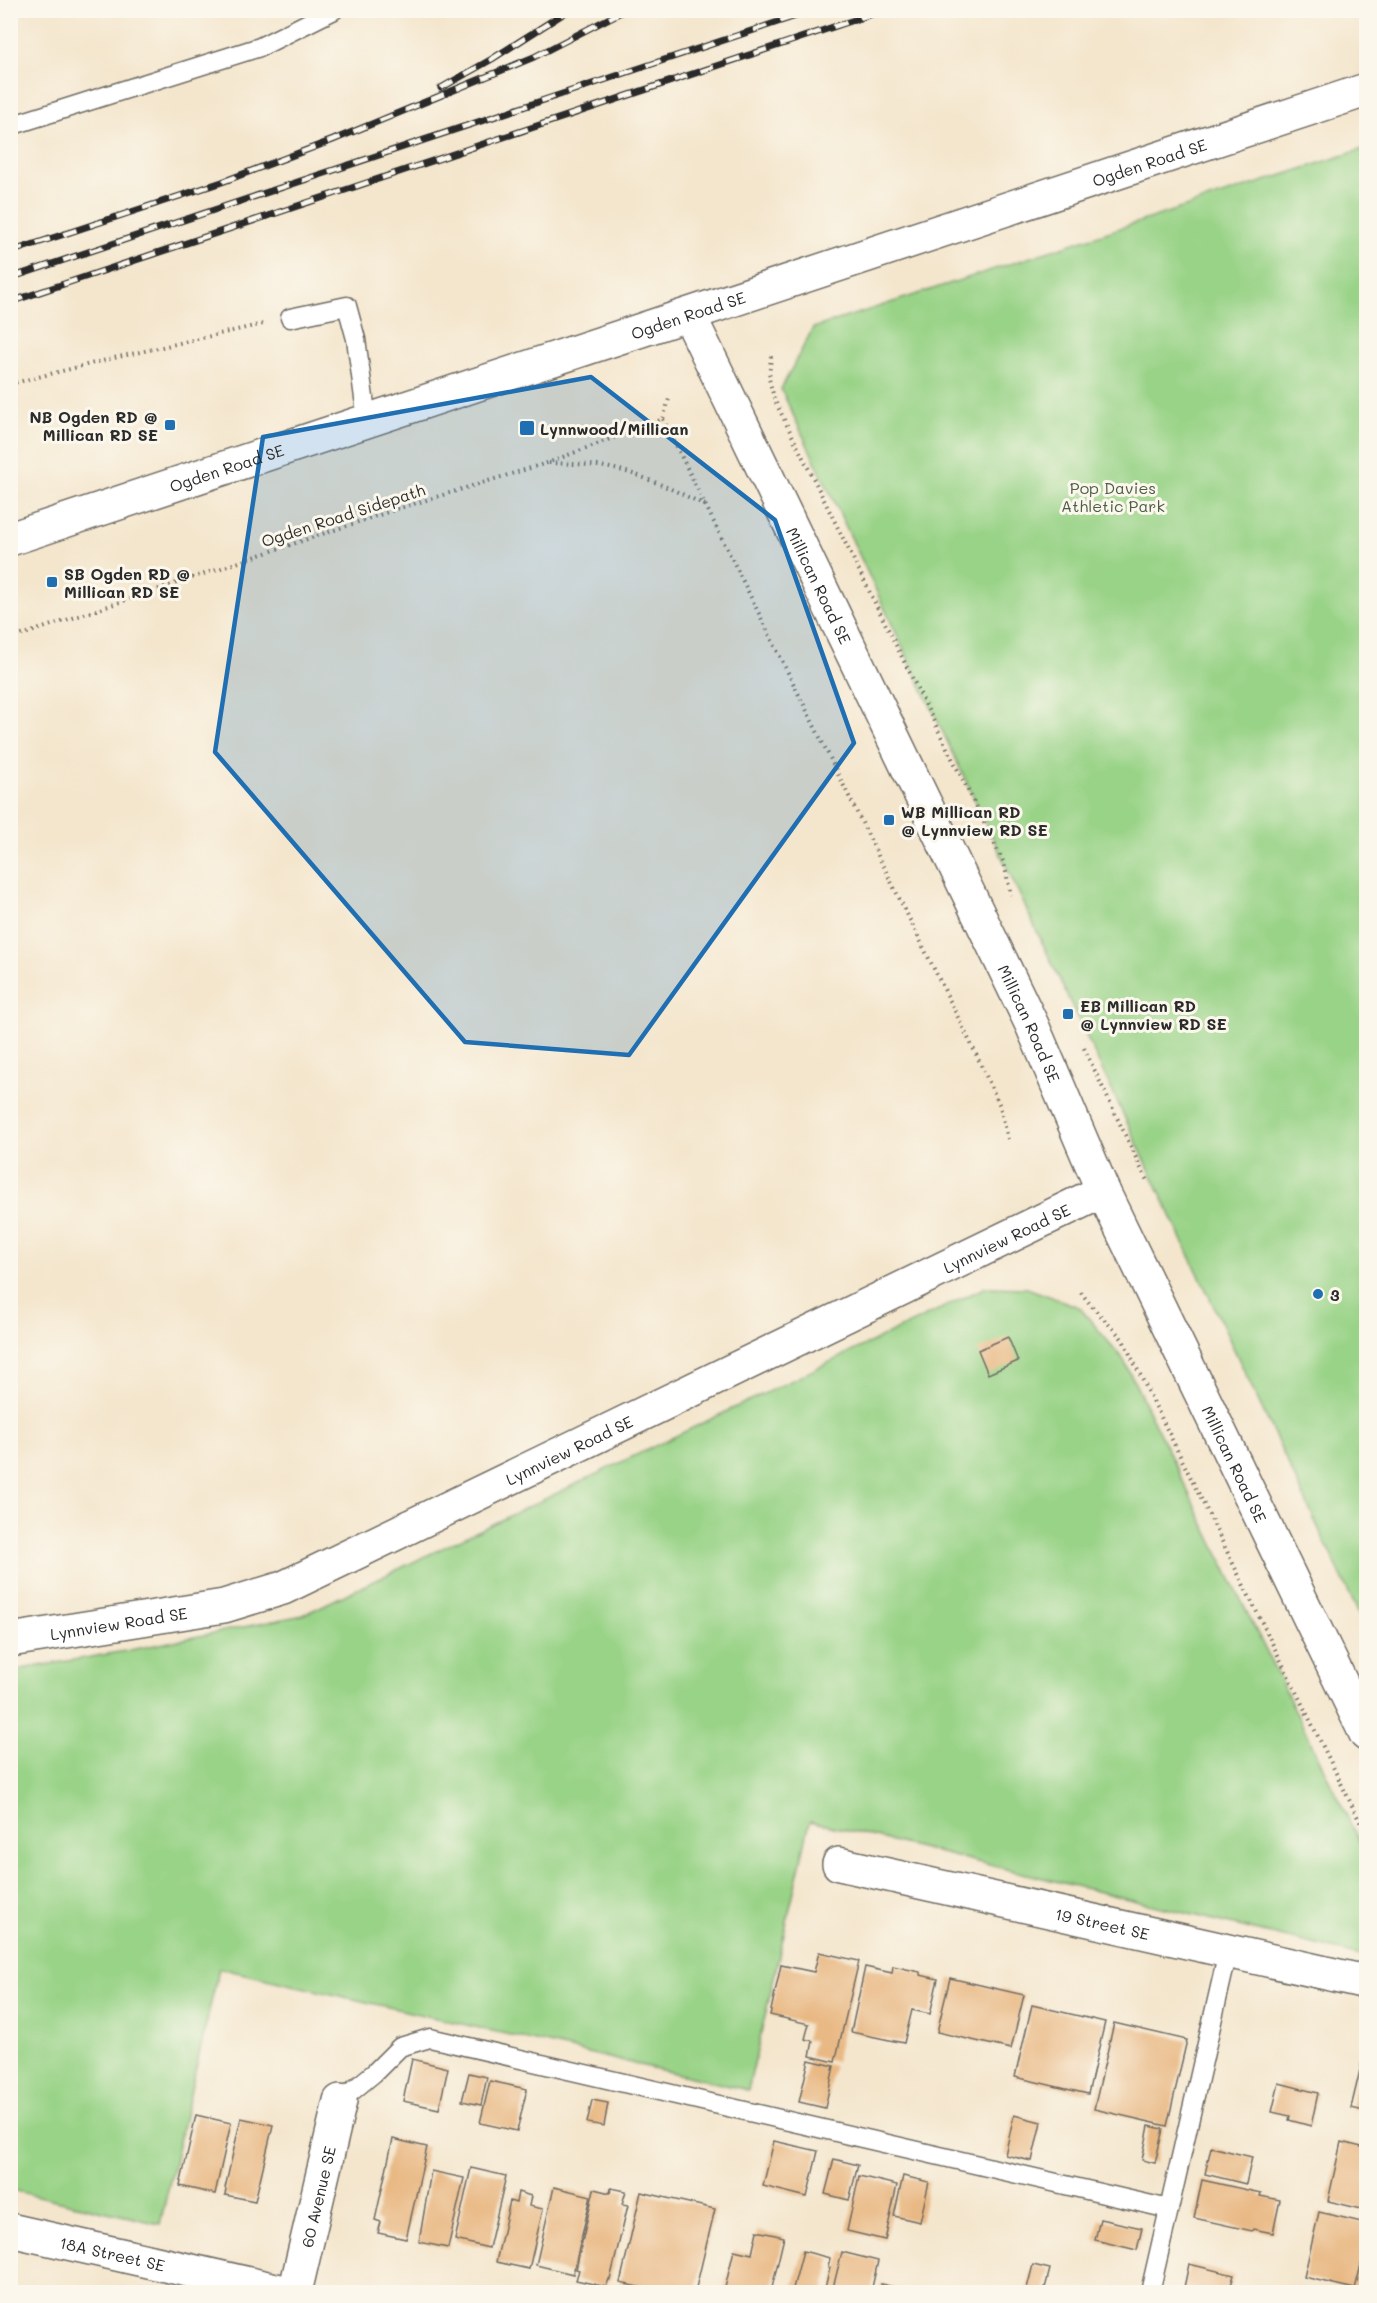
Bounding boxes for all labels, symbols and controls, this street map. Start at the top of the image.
street label: Ogden Road SE [1089,133,1209,191]
street label: Ogden Road SE [628,286,748,343]
place label: NB Ogden RD @ Millican RD SE [29,406,158,445]
marker: NB Ogden RD @ Millican RD SE [163,418,177,432]
place label: Lynnwood/Millican [540,418,689,439]
marker: Lynnwood/Millican [518,419,536,437]
street label: Ogden Road SE [167,439,286,496]
park label: Pop Davies Athletic Park [1061,477,1165,516]
street label: Ogden Road Sidepath [259,479,427,551]
street label: Millican Road SE [782,523,857,647]
place label: SB Ogden RD @ Millican RD SE [64,563,190,602]
marker: SB Ogden RD @ Millican RD SE [45,575,59,589]
place label: WB Millican RD @ Lynnview RD SE [901,801,1048,840]
marker: WB Millican RD @ Lynnview RD SE [882,813,896,827]
street label: Millican Road SE [994,961,1066,1085]
place label: EB Millican RD @ Lynnview RD SE [1080,995,1227,1034]
marker: EB Millican RD @ Lynnview RD SE [1061,1007,1075,1021]
street label: Lynnview Road SE [939,1198,1073,1277]
place label: 3 [1330,1284,1340,1305]
marker: 3 [1311,1287,1325,1301]
street label: Millican Road SE [1198,1402,1272,1525]
street label: Lynnview Road SE [502,1410,636,1489]
street label: Lynnview Road SE [49,1601,189,1644]
street label: 19 Street SE [1053,1902,1152,1944]
street label: 60 Avenue SE [295,2144,340,2249]
street label: 18A Street SE [58,2231,167,2275]

